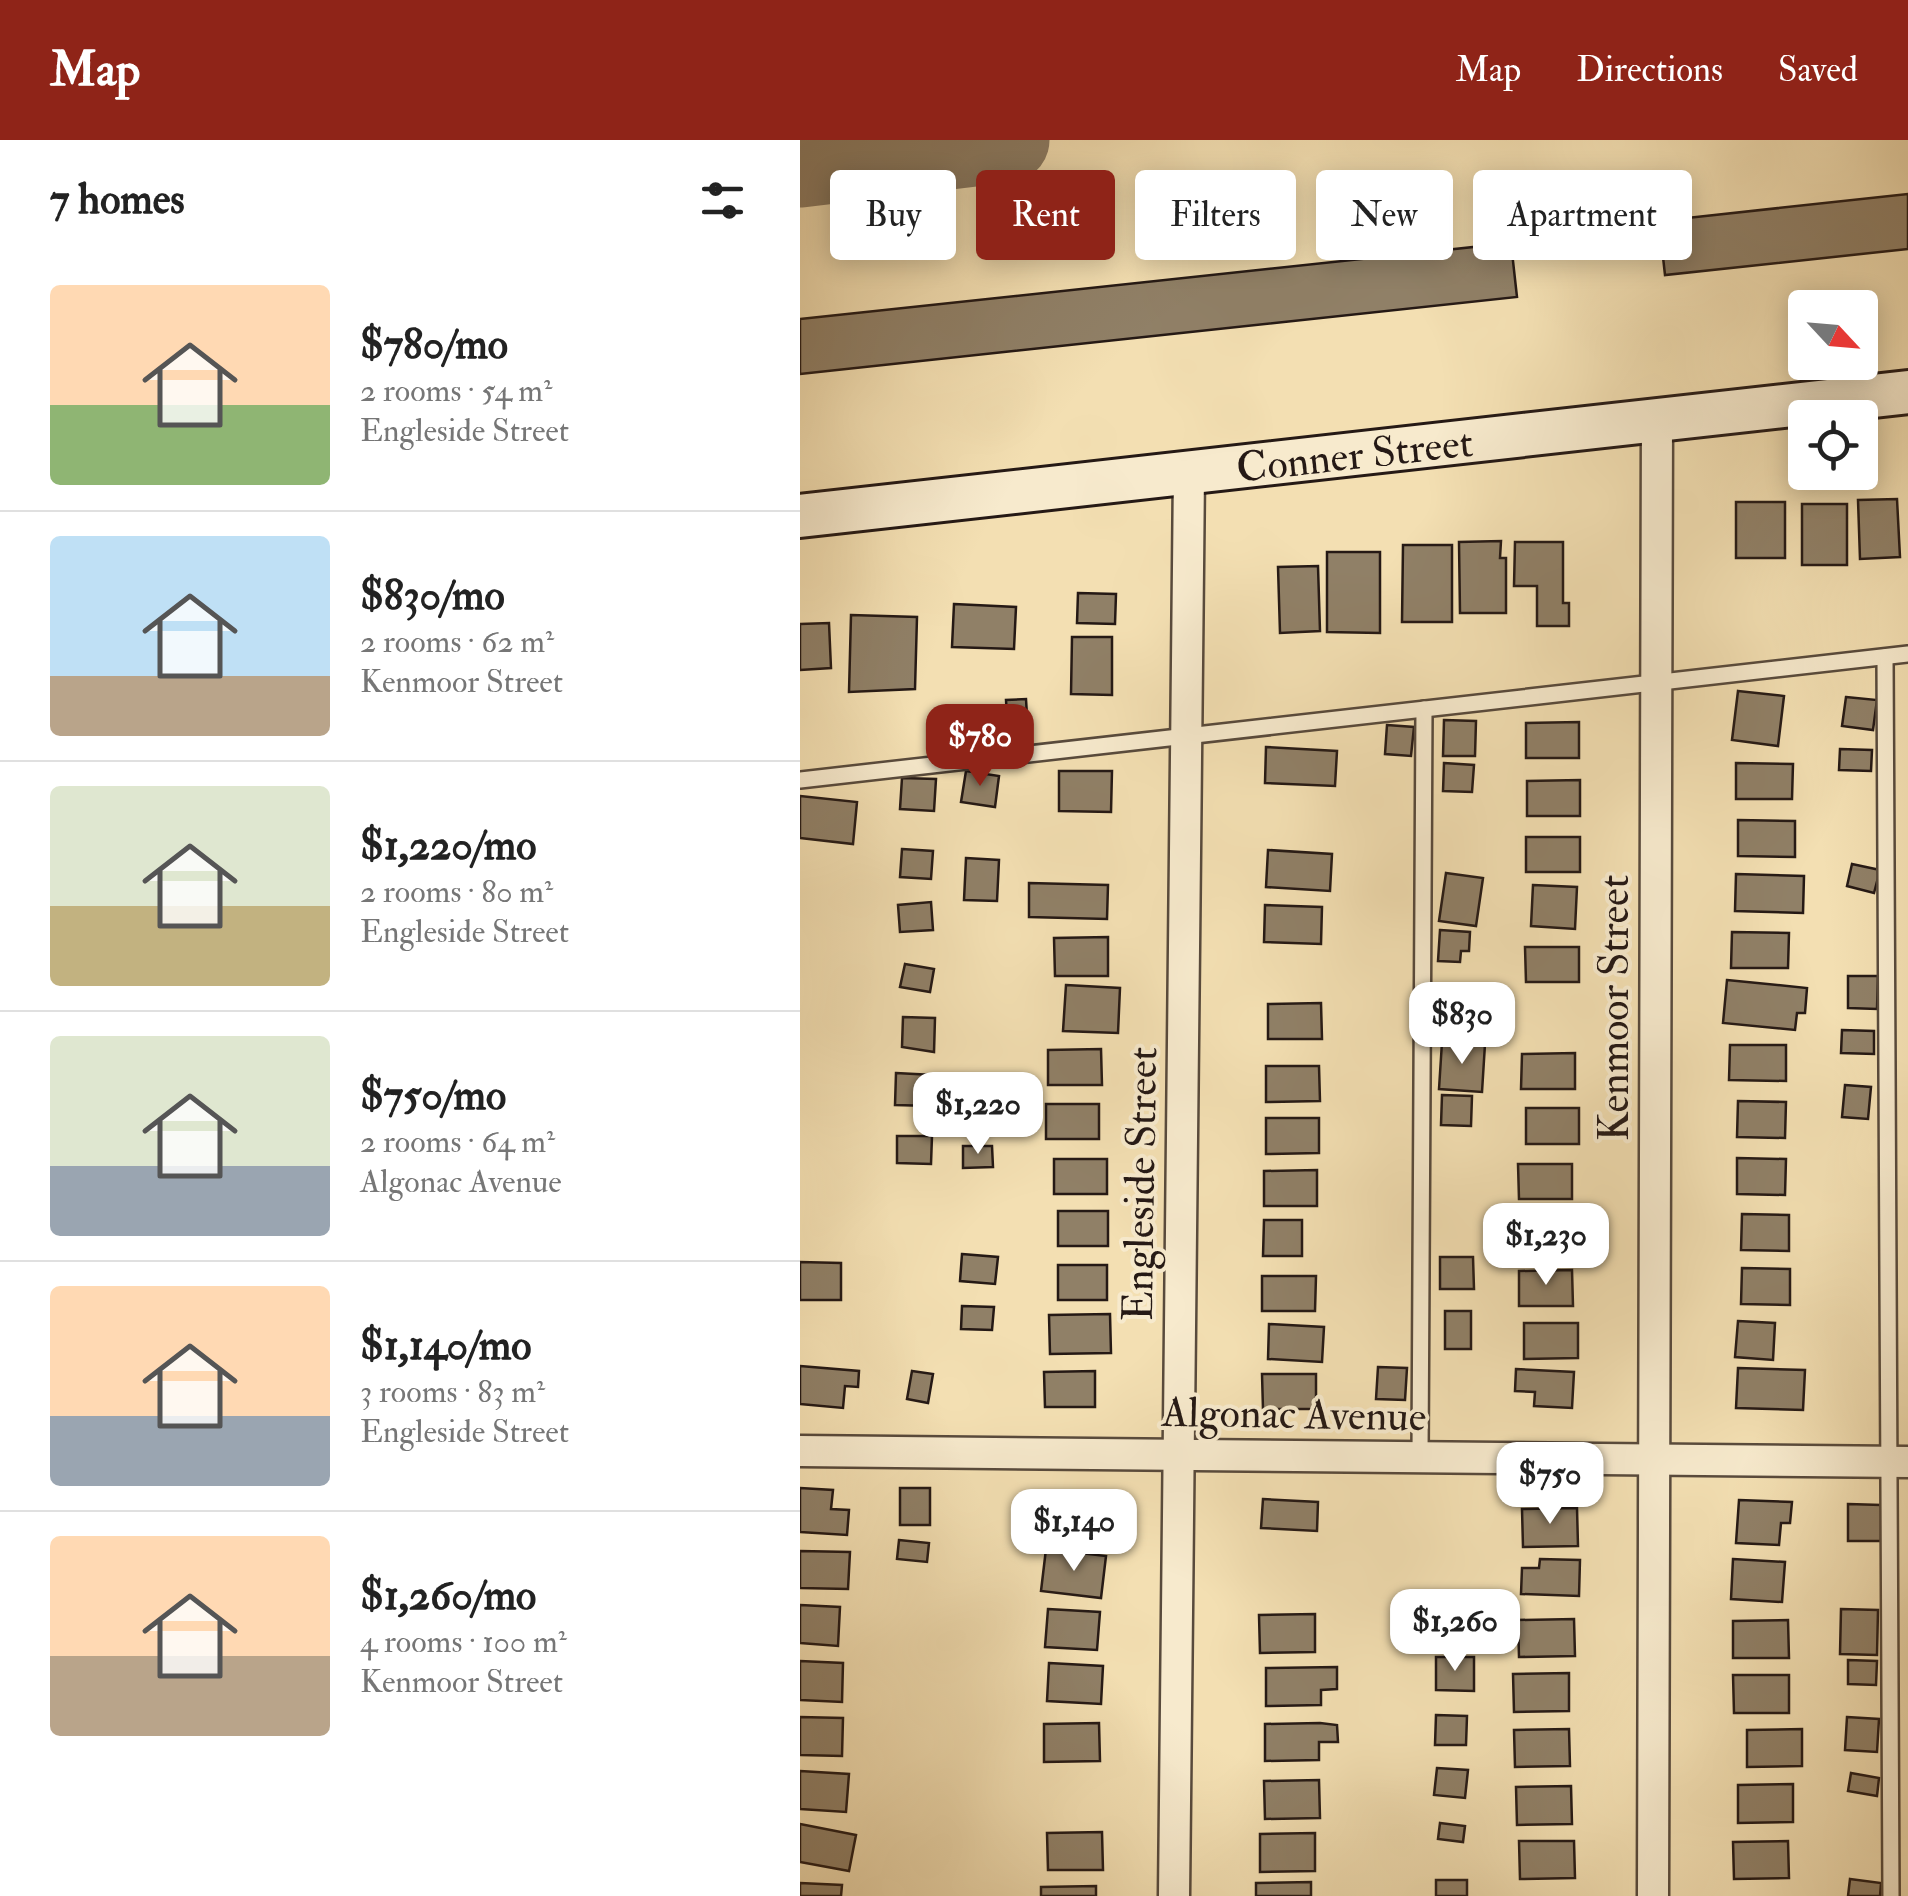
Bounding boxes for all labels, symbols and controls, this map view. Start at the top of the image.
text: Map [50,40,140,100]
text: Map [1455,48,1521,92]
text: Directions [1576,48,1723,92]
text: Saved [1778,48,1858,92]
chip: Buy [830,170,956,260]
chip: Rent [976,170,1115,260]
chip: Filters [1135,170,1296,260]
chip: New [1316,170,1453,260]
chip: Apartment [1473,170,1692,260]
icon: filters [695,173,750,228]
text: 7 homes [50,174,185,226]
north arrow [1788,290,1878,380]
map controls [1788,290,1878,490]
text: $780/mo [360,319,508,371]
icon: home [130,325,250,445]
text: 2 rooms · 54 m² [360,371,552,411]
button: locate [1788,400,1878,490]
text: Engleside Street [360,411,569,451]
street label: Conner Street [1234,417,1476,495]
text: $830/mo [360,570,505,622]
icon: home [130,576,250,696]
text: 2 rooms · 62 m² [360,622,554,662]
text: Kenmoor Street [360,662,563,702]
pin: $780 [921,704,1039,789]
text: $780 [948,716,1012,756]
text: $1,220/mo [360,820,536,872]
icon: home [130,826,250,946]
text: 2 rooms · 80 m² [360,872,553,912]
street label: Kenmoor Street [1589,875,1641,1141]
text: Engleside Street [360,912,569,952]
pin: $830 [1403,982,1521,1067]
text: $830 [1431,994,1493,1034]
street label: Engleside Street [1113,1046,1169,1322]
text: $750/mo [360,1070,506,1122]
pin: $1,220 [897,1072,1059,1157]
icon: home [130,1076,250,1196]
text: $1,220 [935,1084,1021,1124]
text: 2 rooms · 64 m² [360,1122,555,1162]
text: Algonac Avenue [360,1162,562,1202]
pin: $1,230 [1465,1203,1627,1288]
text: $1,230 [1505,1215,1587,1255]
text: $1,140/mo [360,1320,531,1372]
icon: home [130,1326,250,1446]
text: 3 rooms · 83 m² [360,1372,545,1412]
street label: Algonac Avenue [1160,1387,1427,1443]
text: Engleside Street [360,1412,569,1452]
pin: $750 [1491,1442,1609,1527]
text: $750 [1519,1454,1582,1494]
pin: $1,140 [993,1489,1155,1574]
text: $1,140 [1033,1501,1115,1541]
text: $1,260/mo [360,1570,536,1622]
icon: home [130,1576,250,1696]
pin: $1,260 [1374,1589,1536,1674]
text: $1,260 [1412,1601,1498,1641]
text: 4 rooms · 100 m² [360,1622,567,1662]
text: Kenmoor Street [360,1662,563,1702]

